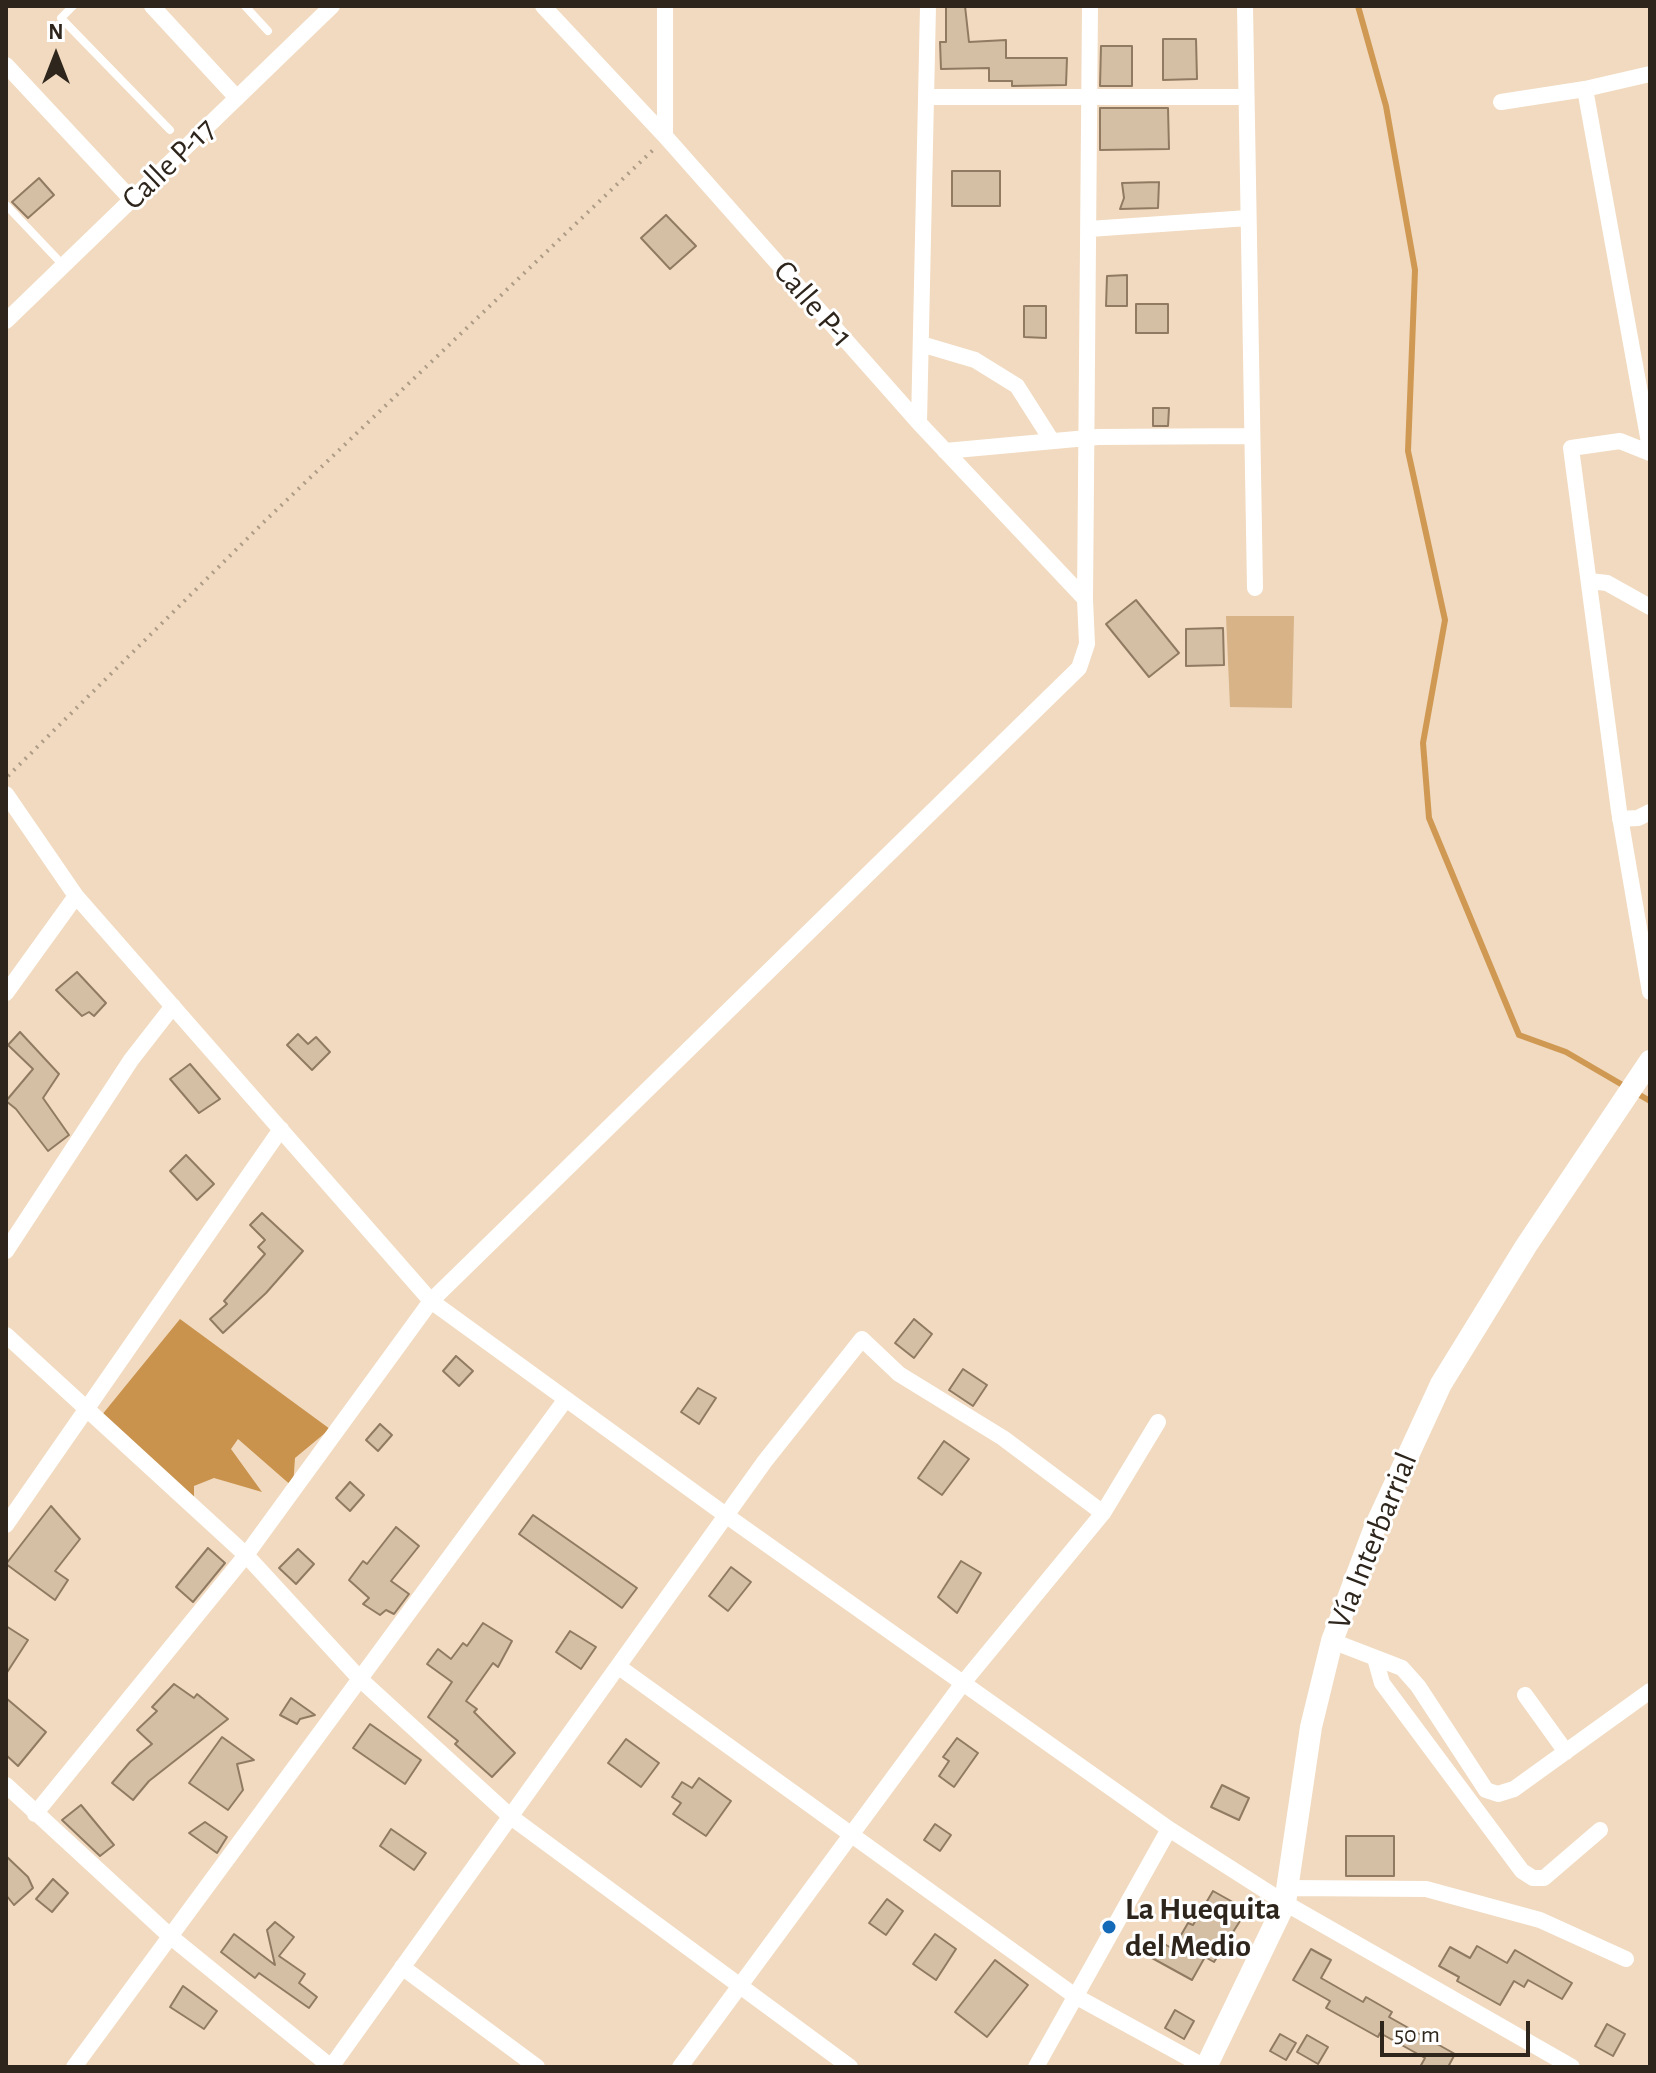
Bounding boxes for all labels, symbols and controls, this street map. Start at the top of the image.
north arrow [16,16,96,96]
text: N [48,21,64,43]
street label: Calle P-17 [114,110,224,218]
street label: Calle P-1 [765,253,861,355]
street label: Vía Interbarrial [1320,1447,1426,1635]
place label: La Huequita del Medio [1125,1890,1281,1965]
marker: La Huequita del Medio [1100,1918,1118,1936]
scale bar [1384,2005,1534,2055]
text: 50 m [1394,2023,1440,2047]

